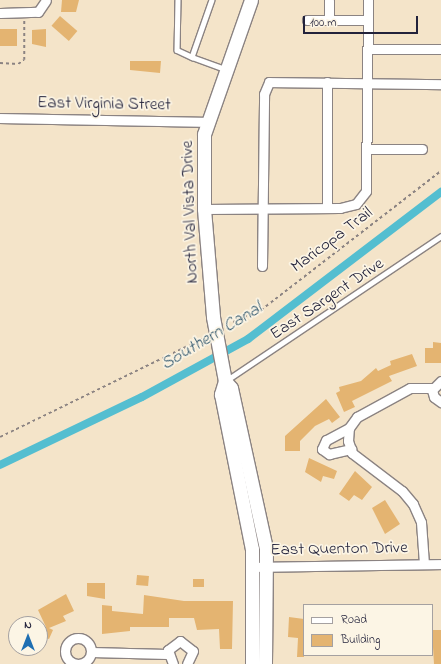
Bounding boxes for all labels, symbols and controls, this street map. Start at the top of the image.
scale bar [305,8,420,34]
text: 100 m [310,14,337,32]
street label: East Virginia Street [37,93,171,115]
street label: North Val Vista Drive [177,140,203,284]
street label: Maricopa Trail [287,203,377,277]
street label: East Sargent Drive [266,253,388,345]
water label: Southern Canal [158,298,266,376]
street label: East Quenton Drive [270,538,408,560]
legend [303,604,433,656]
text: Road [341,611,367,629]
north arrow [8,616,48,656]
text: N [24,617,32,633]
text: Building [341,631,380,649]

